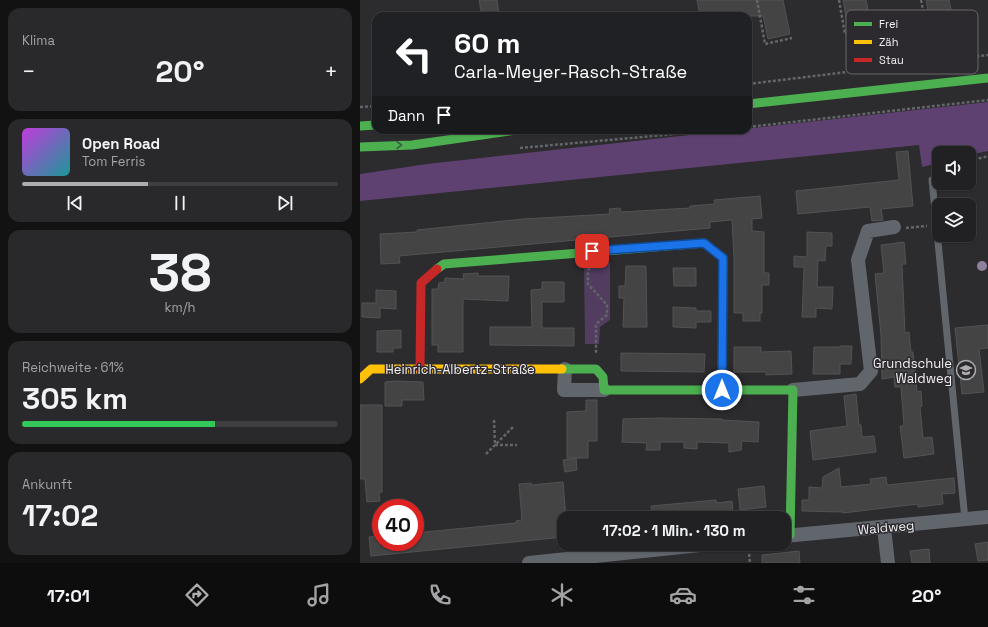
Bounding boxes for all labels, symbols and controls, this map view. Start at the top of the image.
legend [846,10,978,74]
text: Frei [879,17,898,31]
text: 60 m [454,25,520,61]
icon: left [388,28,440,80]
text: Klima [22,32,55,49]
text: Zäh [879,35,898,49]
text: 20° [155,52,205,91]
text: Stau [879,53,904,67]
text: − [22,57,36,85]
text: + [324,57,338,85]
text: Carla-Meyer-Rasch-Straße [454,60,687,83]
icon: arrive [433,104,455,126]
text: Dann [388,106,425,125]
text: Open Road [82,134,160,153]
one-way arrow [396,141,402,150]
map controls [932,146,976,242]
button: sound [932,146,976,190]
text: Tom Ferris [82,153,145,170]
icon: previous [64,192,86,214]
icon: pause [169,192,191,214]
icon: next [274,192,296,214]
button: layers [932,198,976,242]
pin [575,234,609,268]
text: 38 [149,240,211,306]
icon: arrive [581,240,603,262]
text: km/h [165,299,195,316]
place label: Grundschule Waldweg [873,355,952,387]
text: Reichweite · 61% [22,359,124,376]
school or university icon: Grundschule Waldweg [955,359,977,381]
street label: Heinrich-Albertz-Straße [385,361,535,378]
position arrow [701,369,743,411]
text: 305 km [22,379,128,418]
text: Ankunft [22,476,72,493]
text: 17:02 [22,496,98,535]
speed limit sign: 40 [372,499,424,551]
street label: Waldweg [857,517,915,538]
text: 17:02 · 1 Min. · 130 m [602,521,746,540]
icon: directions [183,581,211,609]
icon: music [305,581,333,609]
icon: phone [426,581,454,609]
icon: climate [548,581,576,609]
icon: car [669,581,697,609]
icon: filters [790,581,818,609]
text: 17:01 [47,584,90,607]
text: 20° [912,584,941,607]

